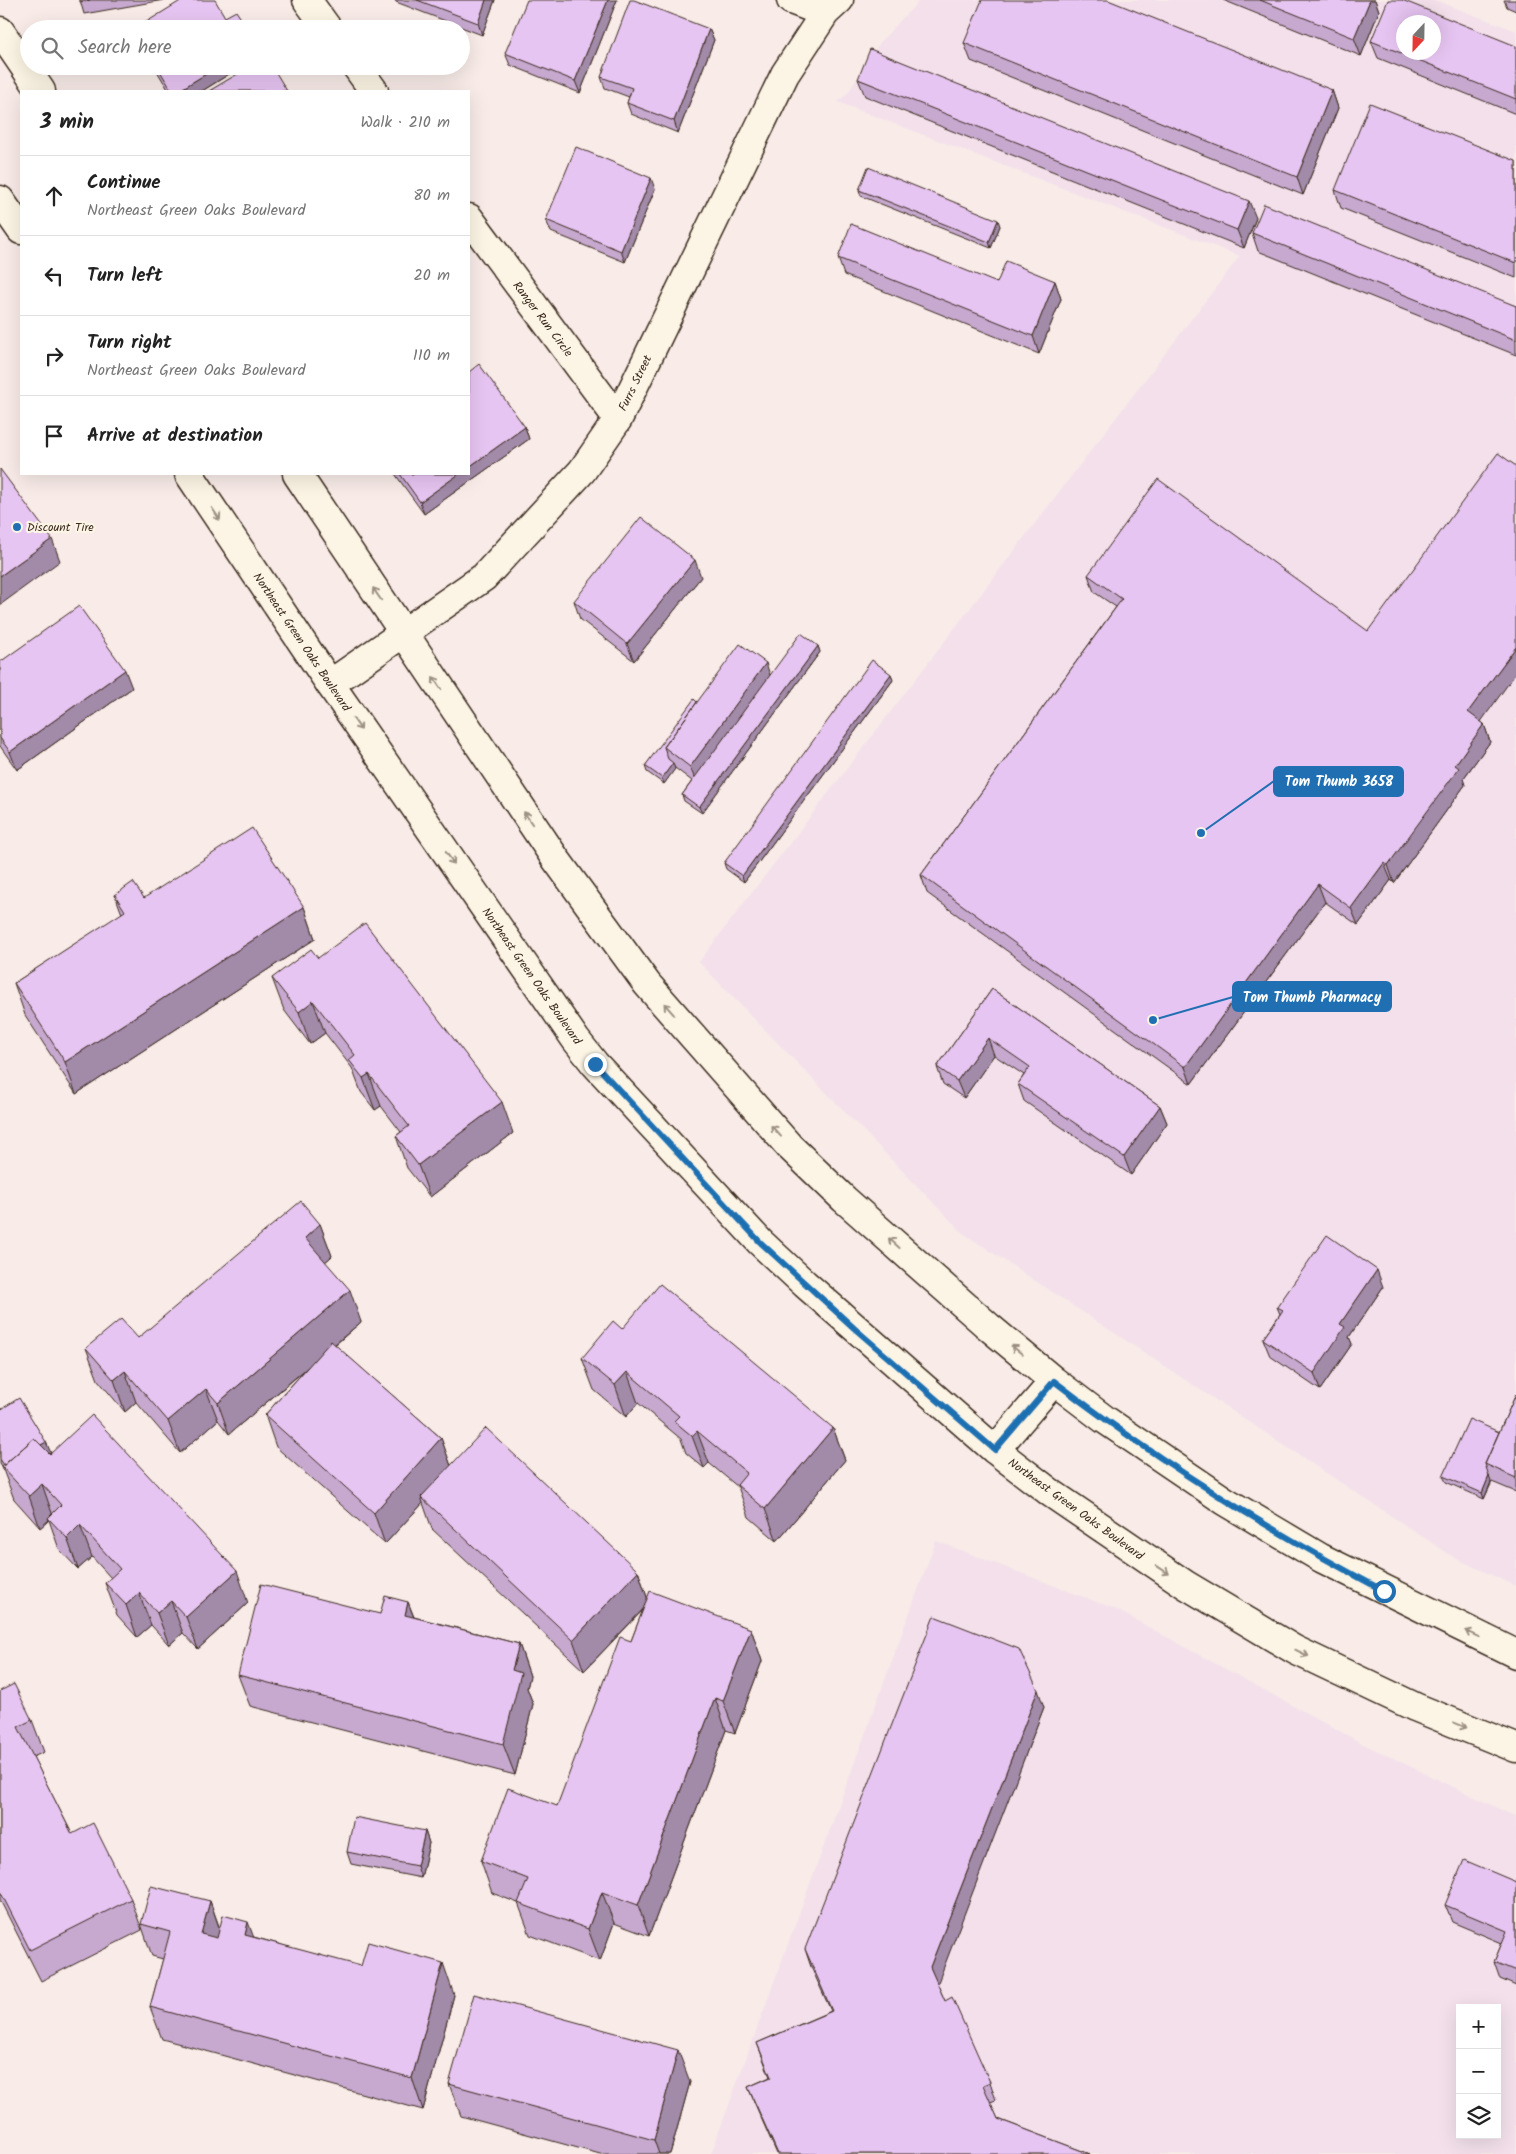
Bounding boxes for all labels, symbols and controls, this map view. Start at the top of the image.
north arrow [1396,15,1441,60]
search box [20,20,470,75]
text: Search here [78,33,172,63]
icon: search [38,34,66,62]
text: 3 min [40,106,94,139]
text: Walk · 210 m [360,110,450,135]
text: Continue [87,168,160,198]
icon: ahead [40,182,68,210]
text: 80 m [413,183,450,208]
text: Northeast Green Oaks Boulevard [87,198,306,223]
text: Turn left [87,261,162,291]
icon: left [40,262,68,290]
text: 20 m [414,263,450,288]
street label: Ranger Run Circle [508,277,578,362]
text: Turn right [87,328,172,358]
icon: right [40,342,68,370]
text: 110 m [413,343,450,368]
street label: Furrs Street [614,352,657,415]
text: Northeast Green Oaks Boulevard [87,358,306,383]
text: Arrive at destination [87,421,263,451]
icon: arrive [40,422,68,450]
one-way arrow [211,507,221,521]
place label: Discount Tire [27,518,94,537]
marker: Discount Tire [11,521,23,533]
street label: Northeast Green Oaks Boulevard [248,569,356,716]
one-way arrow [372,587,382,601]
one-way arrow [432,676,443,690]
one-way arrow [352,717,363,731]
callout: Tom Thumb 3658 [1274,767,1403,796]
text: Tom Thumb 3658 [1285,771,1394,793]
one-way arrow [523,811,533,825]
one-way arrow [445,850,455,864]
street label: Northeast Green Oaks Boulevard [477,904,587,1050]
callout: Tom Thumb Pharmacy [1233,982,1391,1011]
text: Tom Thumb Pharmacy [1243,987,1382,1009]
one-way arrow [663,1003,675,1016]
route end [584,1053,607,1076]
one-way arrow [771,1125,782,1138]
one-way arrow [888,1238,901,1249]
one-way arrow [1010,1344,1023,1355]
street label: Northeast Green Oaks Boulevard [1004,1454,1148,1566]
one-way arrow [1155,1565,1169,1575]
route start [1373,1580,1396,1603]
one-way arrow [1465,1628,1480,1638]
one-way arrow [1294,1649,1309,1659]
one-way arrow [1452,1721,1467,1730]
map controls [1456,2004,1501,2139]
button: + [1456,2004,1501,2049]
button: − [1456,2049,1501,2094]
button: layers [1456,2094,1501,2139]

